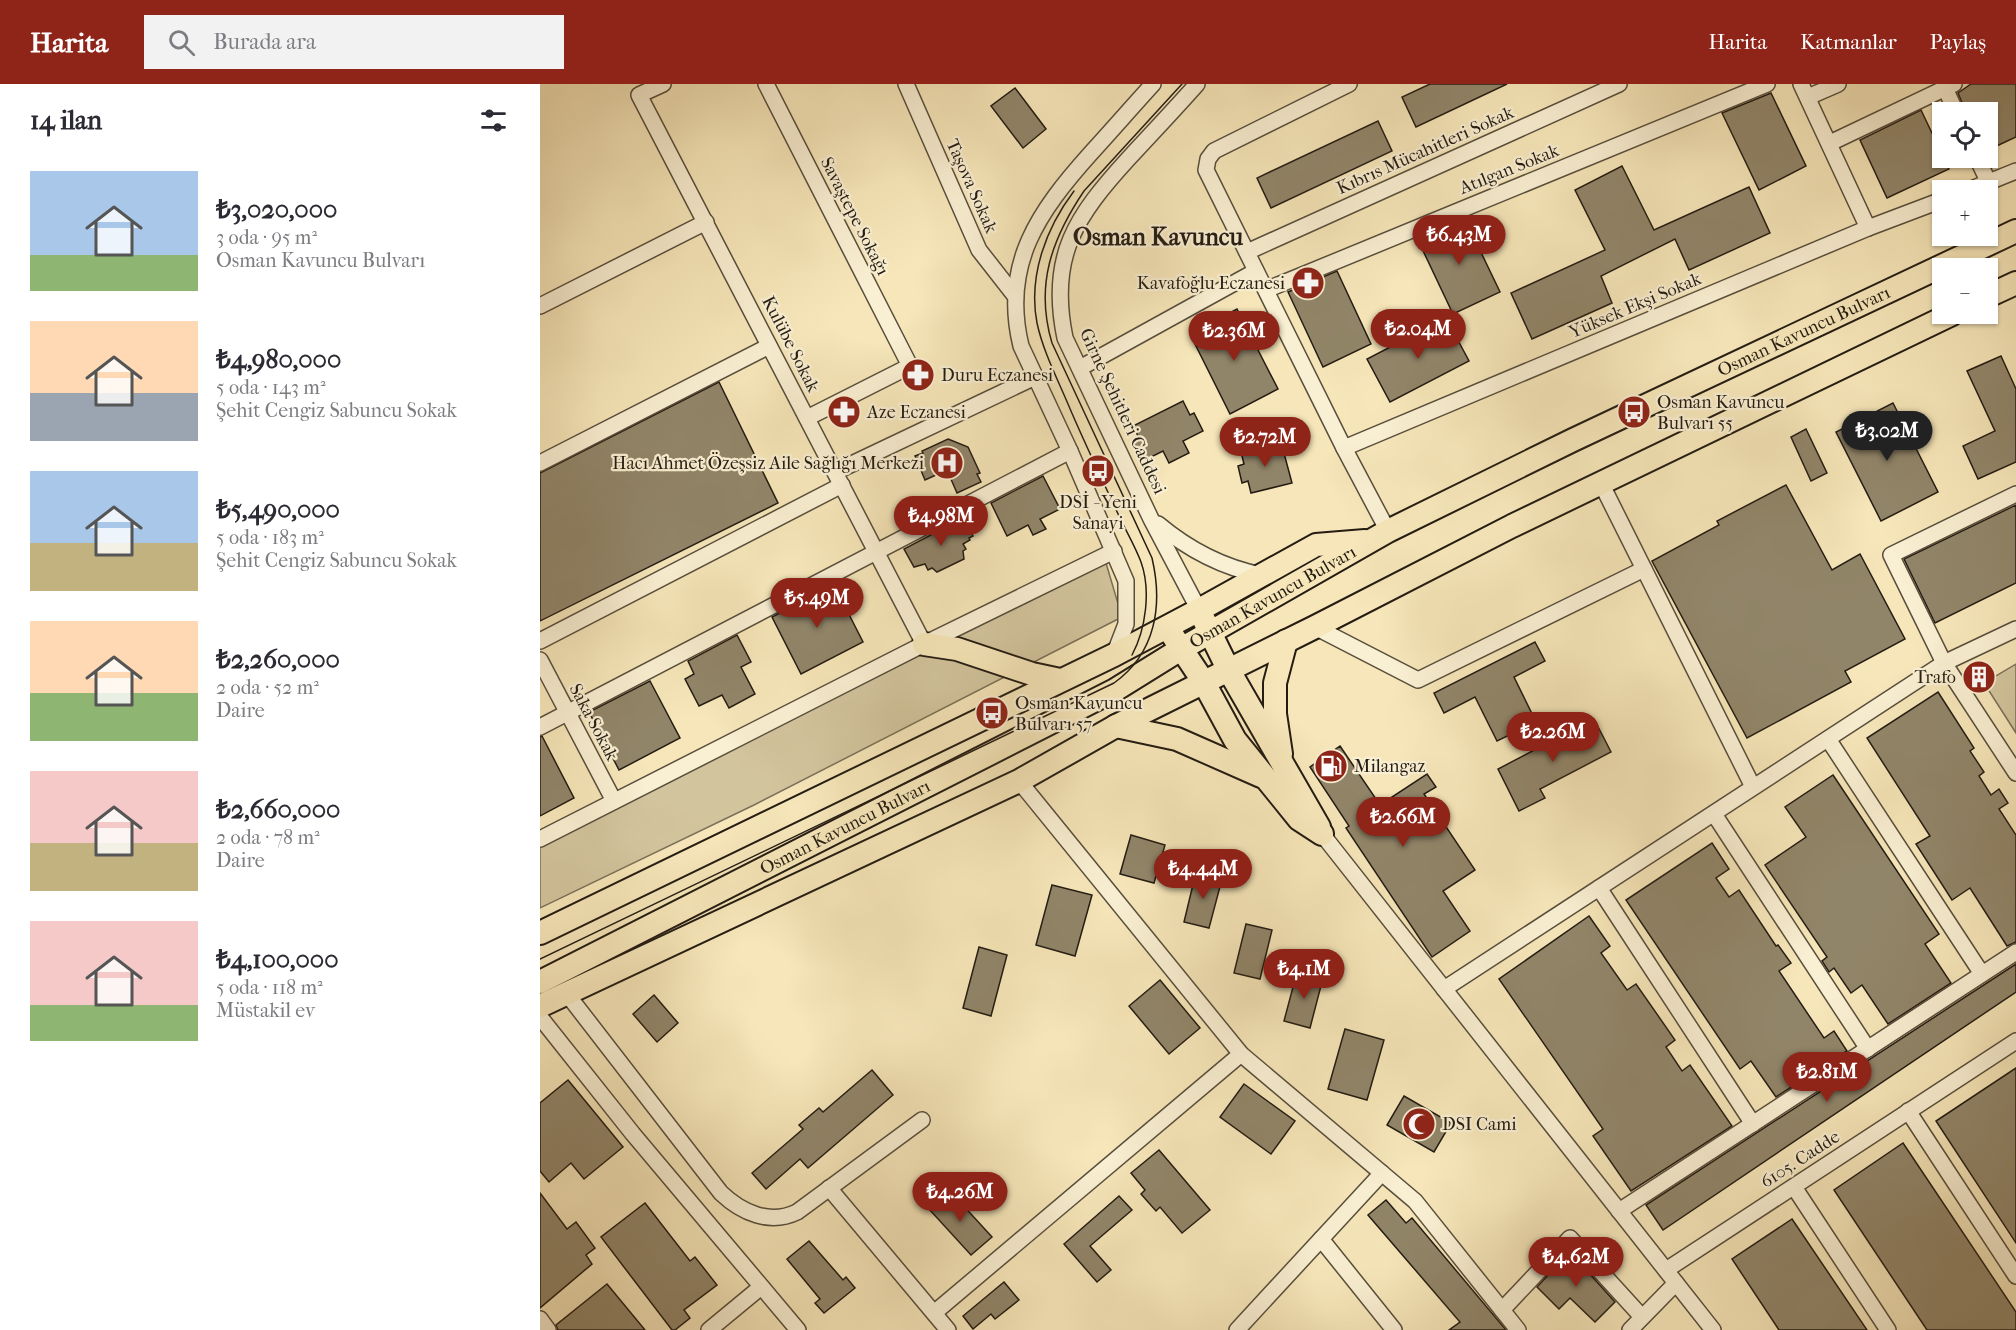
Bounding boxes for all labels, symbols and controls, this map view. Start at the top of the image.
search box [144,15,564,69]
text: Harita [30,26,108,59]
icon: search [165,26,198,59]
text: Burada ara [213,29,316,55]
text: Harita [1709,30,1767,54]
text: Katmanlar [1800,30,1897,54]
text: Paylaş [1930,30,1986,54]
street label: Kıbrıs Mücahitleri Sokak [1334,102,1518,199]
map controls [1932,102,1998,324]
button: locate [1932,102,1998,168]
icon: filters [477,104,510,137]
text: 14 ilan [30,105,102,136]
street label: Taşova Sokak [942,136,1002,237]
street label: Atılgan Sokak [1455,140,1563,199]
street label: Savaştepe Sokağı [816,154,894,279]
button: + [1932,180,1998,246]
text: ₺3,020,000 [216,194,337,225]
icon: home [78,195,150,267]
pin: ₺6.43M [1410,215,1508,266]
district label: Osman Kavuncu [1073,223,1243,251]
text: ₺6.43M [1427,223,1491,246]
text: 3 oda · 95 m² [216,226,317,249]
text: Osman Kavuncu Bulvarı [216,249,425,272]
button: − [1932,258,1998,324]
pharmacy icon: Kavafoğlu Eczanesi [1290,265,1326,301]
street label: Yüksek Ekşi Sokak [1565,268,1705,343]
place label: Kavafoğlu Eczanesi [1137,273,1286,294]
street label: Osman Kavuncu Bulvarı [1714,282,1894,381]
street label: Kulübe Sokak [757,293,824,396]
pin: ₺2.04M [1369,309,1467,360]
pin: ₺2.36M [1185,311,1283,362]
text: ₺2.04M [1385,317,1451,340]
text: ₺2.36M [1203,319,1265,342]
street label: Girne Şehitleri Caddesi [1075,325,1170,498]
text: ₺4,980,000 [216,344,341,375]
icon: home [78,345,150,417]
pharmacy icon: Duru Eczanesi [900,357,936,393]
place label: Duru Eczanesi [941,365,1054,386]
text: 5 oda · 143 m² [216,376,326,399]
place label: Osman Kavuncu Bulvarı 55 [1657,392,1785,434]
pharmacy icon: Aze Eczanesi [826,394,862,430]
bus stop icon: Osman Kavuncu Bulvarı 55 [1616,394,1652,430]
text: Şehit Cengiz Sabuncu Sokak [216,399,457,422]
place label: Aze Eczanesi [866,402,967,423]
pin: ₺3.02M [1838,411,1936,462]
pin: ₺2.72M [1216,417,1314,468]
text: ₺3.02M [1855,419,1919,442]
text: ₺2.72M [1234,425,1296,448]
hospital icon: Hacı Ahmet Özeşsiz Aile Sağlığı Merkezi [929,445,965,481]
place label: Hacı Ahmet Özeşsiz Aile Sağlığı Merkezi [612,452,925,474]
bus stop icon: DSİ - Yeni Sanayi [1080,453,1116,489]
place label: DSİ - Yeni Sanayi [1059,491,1138,534]
text: ₺5,490,000 [216,494,340,525]
icon: home [78,495,150,567]
pin: ₺4.98M [892,496,990,547]
text: ₺4.98M [908,504,974,527]
text: 5 oda · 183 m² [216,526,324,549]
street label: Osman Kavuncu Bulvarı [1186,541,1360,653]
text: Şehit Cengiz Sabuncu Sokak [216,549,457,572]
pin: ₺5.49M [768,578,866,629]
text: ₺5.49M [784,586,850,609]
text: ₺2,260,000 [216,644,340,675]
icon: home [78,645,150,717]
building icon: Trafo [1961,659,1997,695]
place label: Trafo [1914,667,1956,688]
text: 2 oda · 52 m² [216,676,319,699]
street label: Saka Sokak [565,680,623,765]
place label: Osman Kavuncu Bulvarı 57 [1015,693,1143,735]
bus stop icon: Osman Kavuncu Bulvarı 57 [974,695,1010,731]
text: Daire [216,699,265,722]
pin: ₺2.26M [1504,712,1602,763]
text: ₺2.26M [1521,720,1586,743]
fuel station icon: Milangaz [1313,748,1349,784]
place label: Milangaz [1354,756,1425,777]
street label: Osman Kavuncu Bulvarı [756,775,934,880]
text: ₺2,660,000 [216,794,340,825]
icon: home [78,795,150,867]
pin: ₺2.66M [1354,797,1452,848]
text: ₺2.66M [1370,805,1436,828]
text: 2 oda · 78 m² [216,826,320,849]
text: Daire [216,849,265,872]
pin: ₺4.44M [1154,849,1252,900]
text: ₺4.44M [1168,857,1238,880]
text: ₺4,100,000 [216,944,339,975]
icon: home [78,945,150,1017]
pin: ₺4.1M [1262,949,1346,1000]
text: ₺4.1M [1277,957,1331,980]
text: 5 oda · 118 m² [216,976,323,999]
text: Müstakil ev [216,999,315,1022]
pin: ₺2.81M [1778,1052,1876,1103]
text: ₺2.81M [1796,1060,1858,1083]
mosque icon: DSI Cami [1401,1106,1437,1142]
place label: DSI Cami [1442,1114,1517,1135]
street label: 6105. Cadde [1757,1126,1844,1193]
pin: ₺4.26M [911,1172,1009,1223]
text: ₺4.26M [926,1180,994,1203]
pin: ₺4.62M [1527,1237,1625,1288]
text: ₺4.62M [1542,1245,1610,1268]

